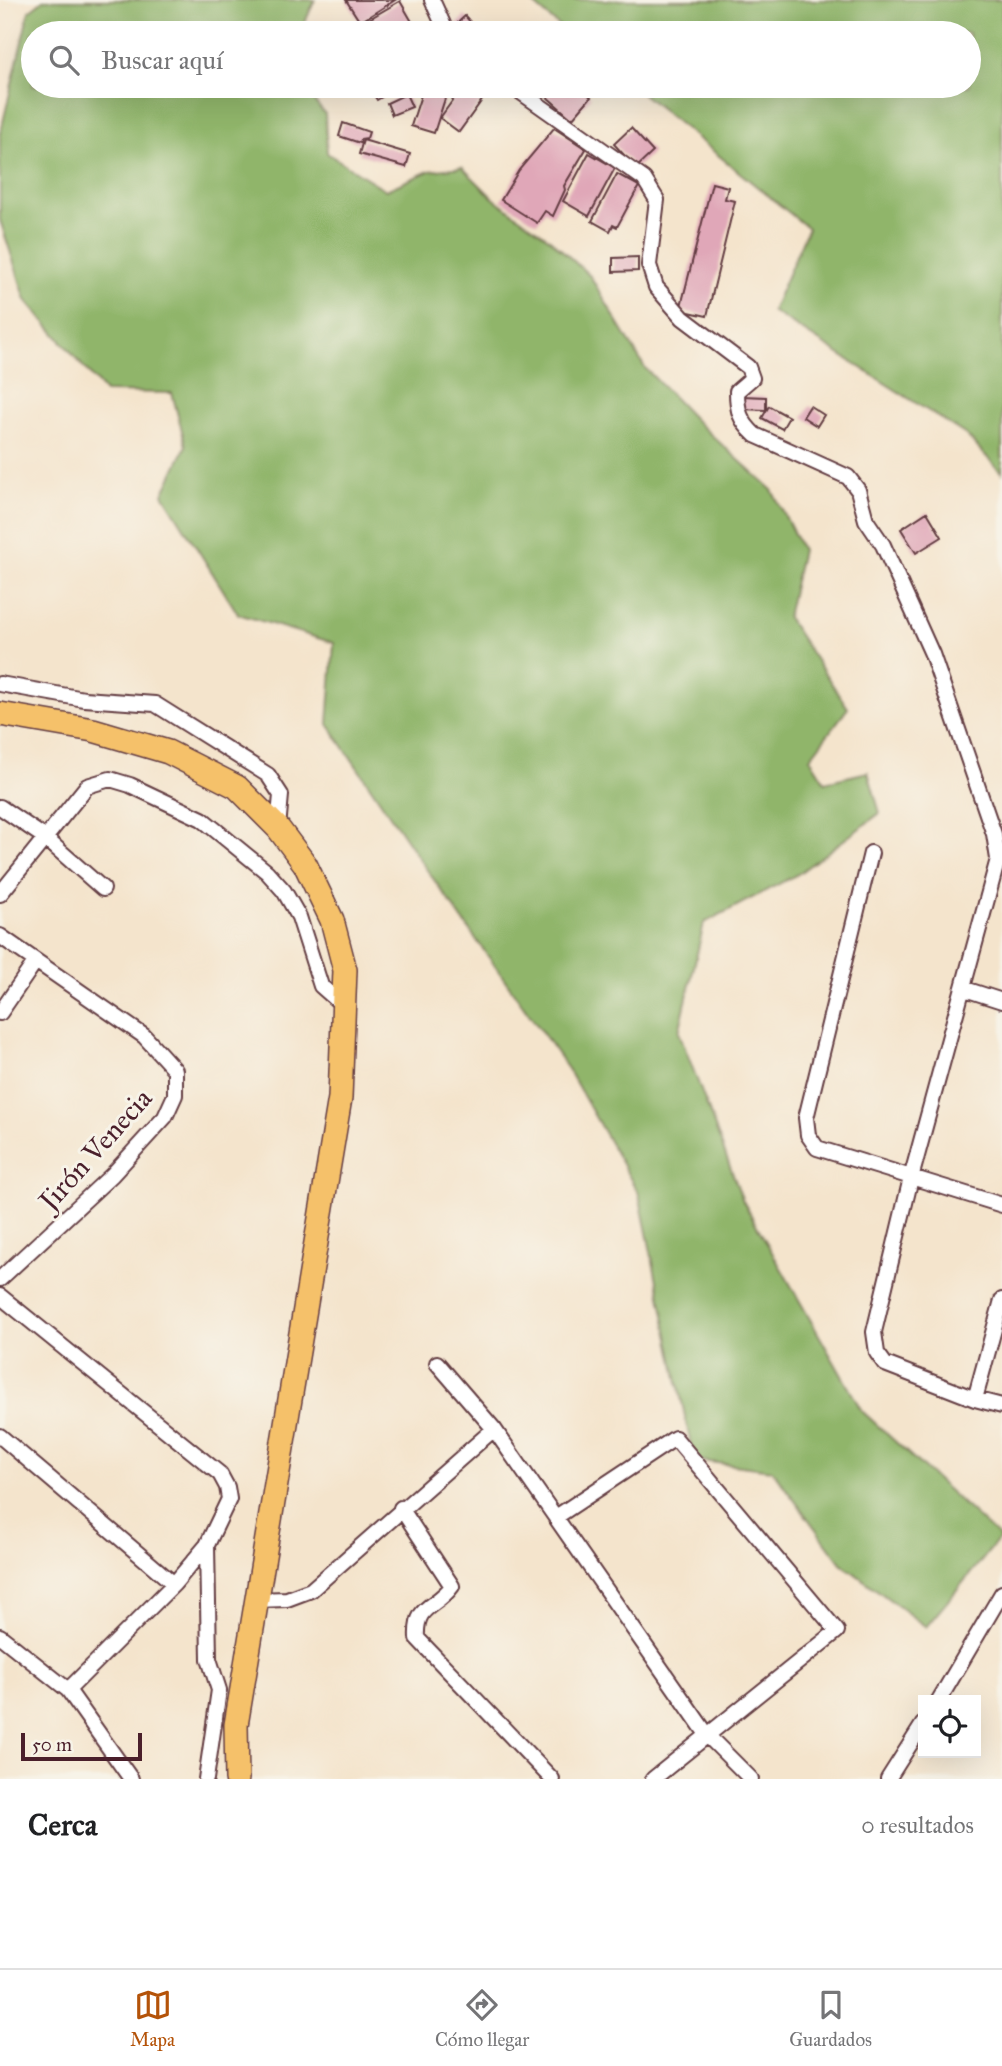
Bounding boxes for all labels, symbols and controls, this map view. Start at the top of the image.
search box [21,21,981,98]
icon: search [45,41,83,79]
text: Buscar aquí [101,44,223,76]
street label: Jirón Venecia [29,1081,159,1220]
map controls [918,1695,981,1758]
button: locate [918,1695,981,1758]
scale bar [21,1730,142,1762]
text: 50 m [32,1733,72,1756]
text: Cerca [28,1807,97,1843]
text: 0 resultados [861,1811,974,1839]
tab: Mapa [130,1986,175,2051]
tab: Cómo llegar [435,1986,529,2051]
tab: Guardados [789,1986,872,2051]

